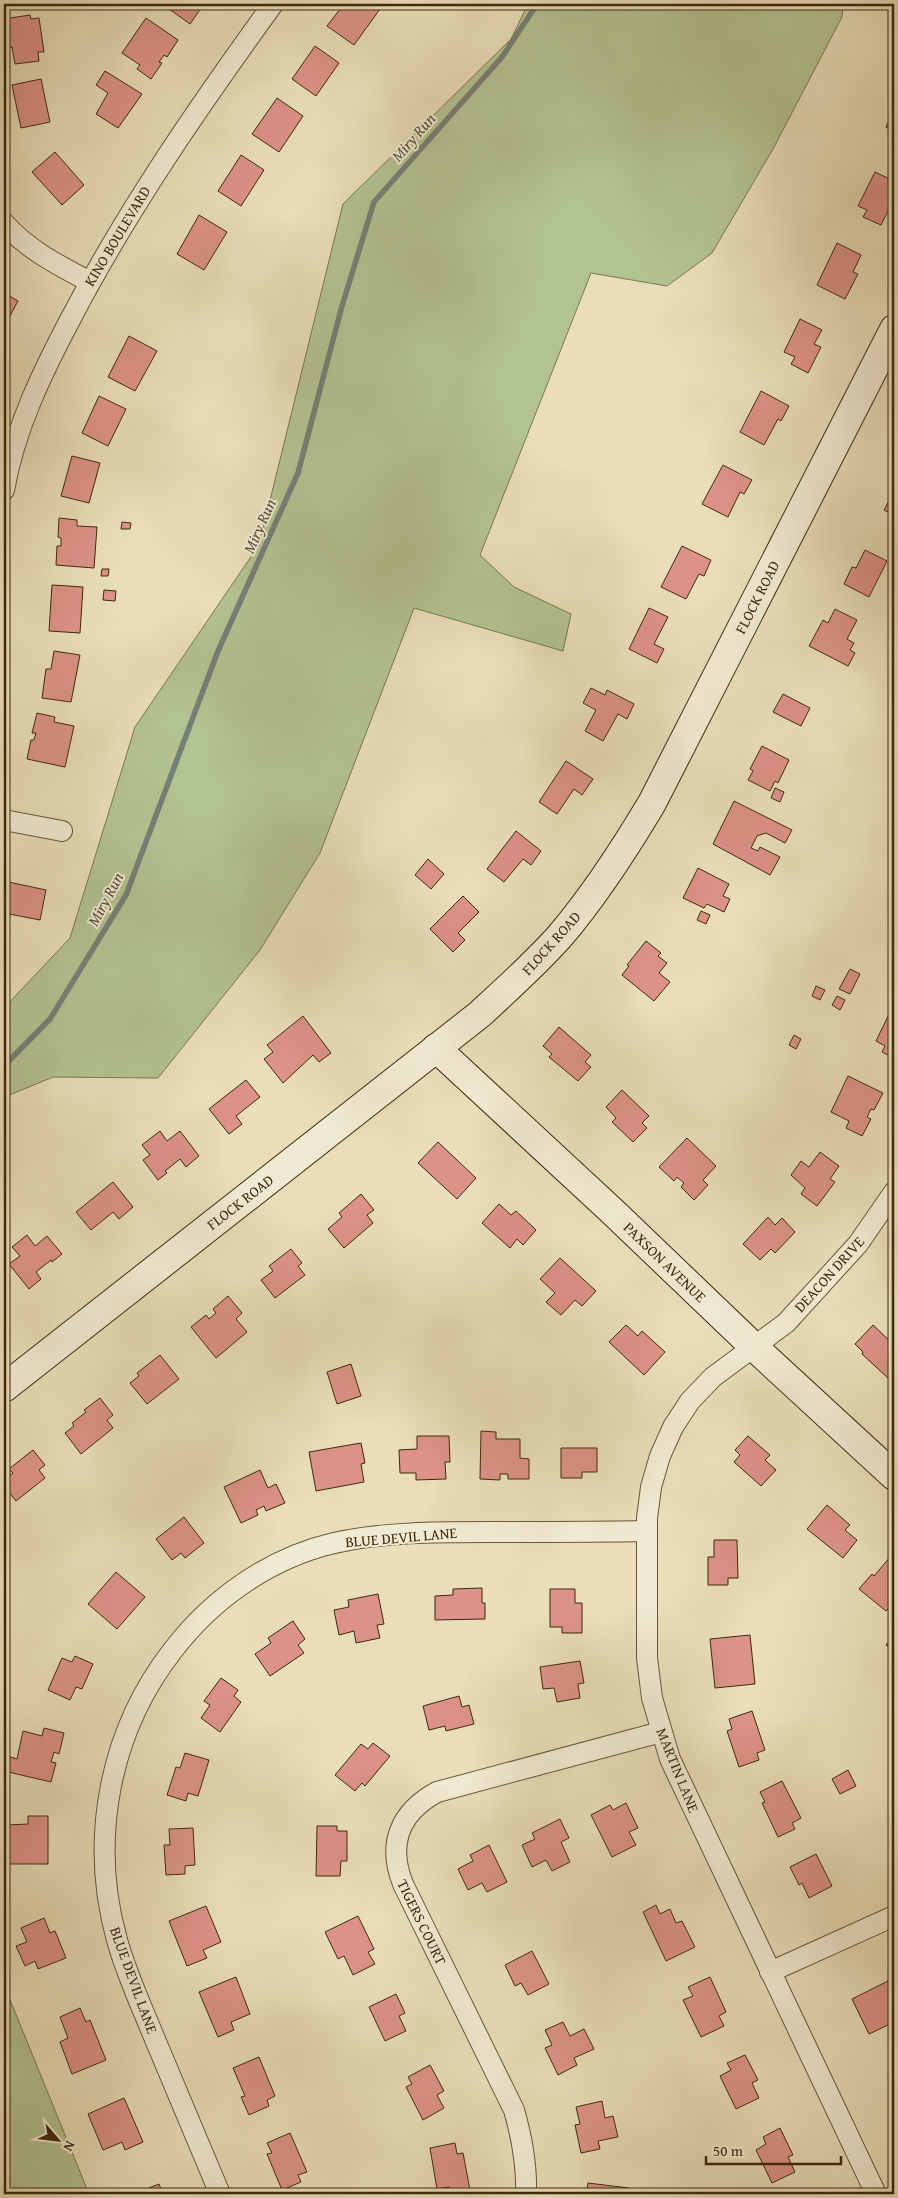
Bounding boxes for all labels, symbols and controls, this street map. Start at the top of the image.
water label: Miry Run [385,107,441,167]
street label: KINO BOULEVARD [79,182,155,290]
water label: Miry Run [236,495,282,557]
street label: FLOCK ROAD [730,557,784,637]
water label: Miry Run [81,868,129,930]
street label: FLOCK ROAD [517,906,585,980]
street label: FLOCK ROAD [202,1169,278,1235]
street label: PAXSON AVENUE [619,1217,711,1307]
street label: DEACON DRIVE [789,1231,869,1317]
street label: BLUE DEVIL LANE [344,1522,458,1552]
street label: MARTIN LANE [651,1724,705,1816]
street label: TIGERS COURT [392,1876,452,1969]
street label: BLUE DEVIL LANE [105,1924,163,2037]
north arrow [32,2116,82,2166]
scale bar [706,2133,840,2165]
text: N [58,2137,81,2155]
text: 50 m [713,2140,744,2161]

